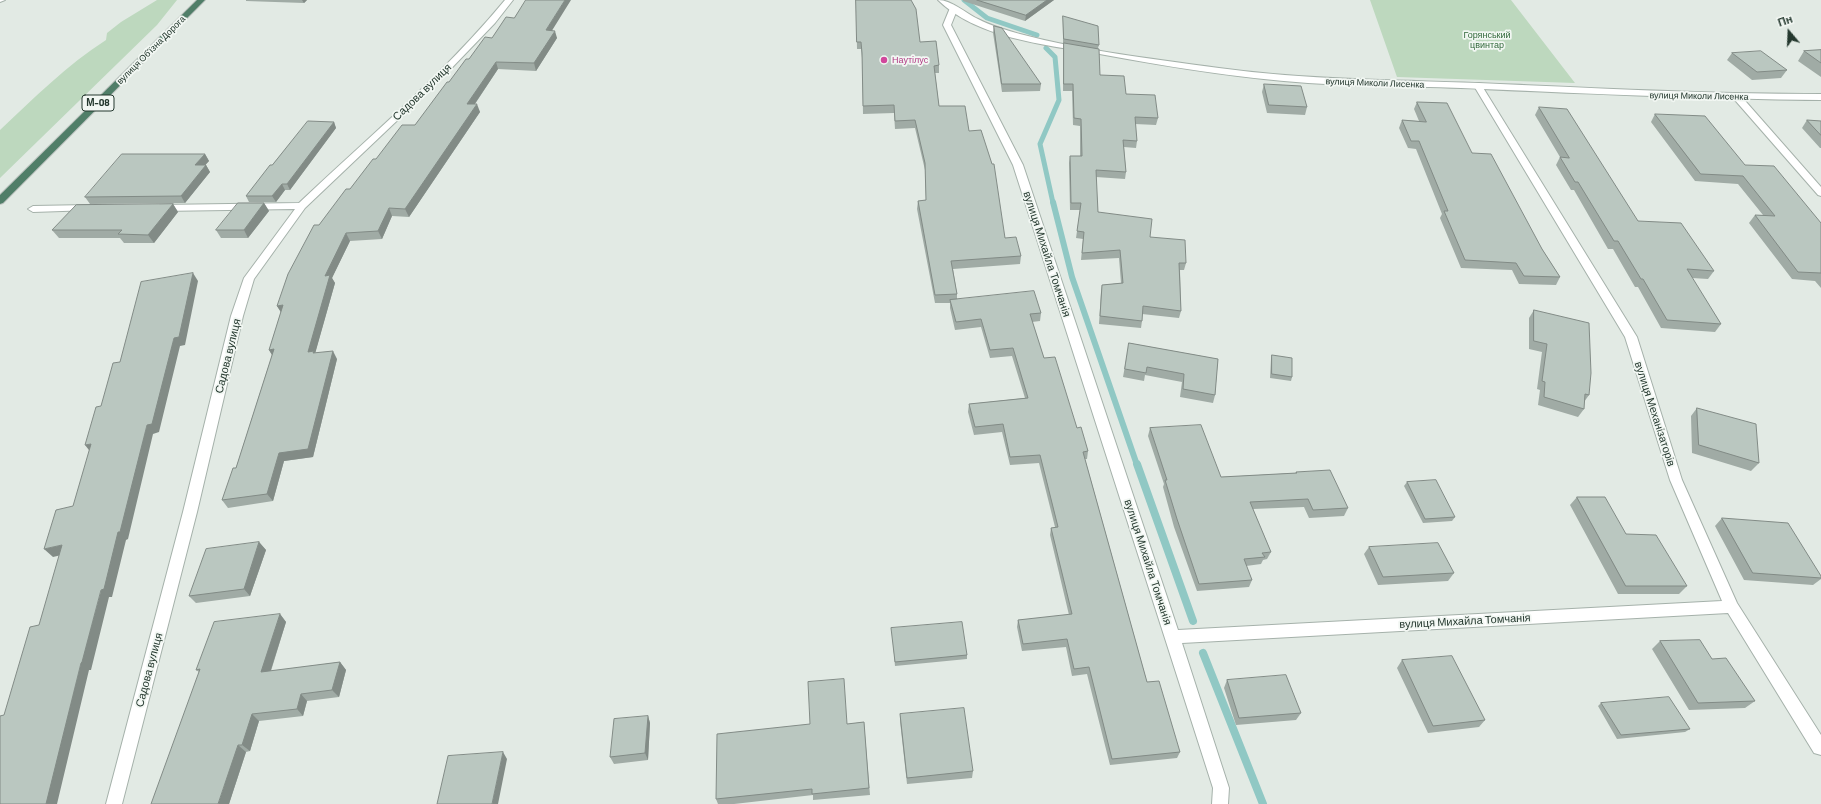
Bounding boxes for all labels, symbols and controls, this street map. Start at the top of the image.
north arrow [1769,12,1809,52]
text: Пн [1776,12,1794,29]
street label: вулиця Обʼїзна Дорога [115,14,187,86]
park label: Горянський цвинтар [1463,30,1511,51]
marker: Наутілус [879,55,889,65]
place label: Наутілус [892,55,928,65]
street label: Садова вулиця [390,61,454,123]
street label: вулиця Миколи Лисенка [1325,76,1425,90]
street label: вулиця Миколи Лисенка [1649,90,1749,102]
road number: М-08 [82,95,114,111]
street label: вулиця Михайла Томчанія [1020,189,1074,319]
street label: Садова вулиця [212,317,244,395]
street label: вулиця Механізаторів [1632,360,1678,468]
street label: вулиця Михайла Томчанія [1121,497,1175,627]
street label: вулиця Михайла Томчанія [1399,611,1531,631]
street label: Садова вулиця [133,631,165,709]

